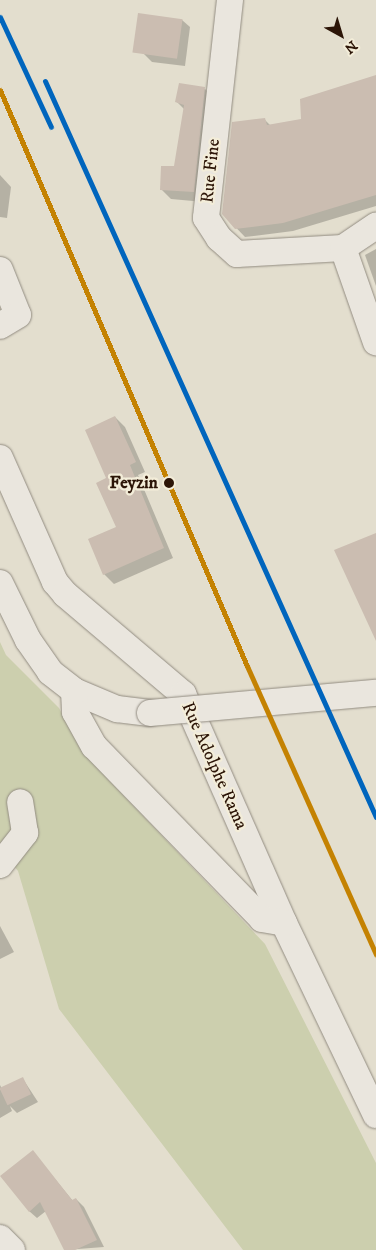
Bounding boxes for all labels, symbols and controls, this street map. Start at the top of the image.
north arrow [316,10,366,60]
text: N [340,36,361,57]
street label: Rue Fine [197,138,225,204]
place label: Feyzin [110,472,158,494]
marker: Feyzin [162,476,176,490]
street label: Rue Adolphe Rama [176,699,252,833]

